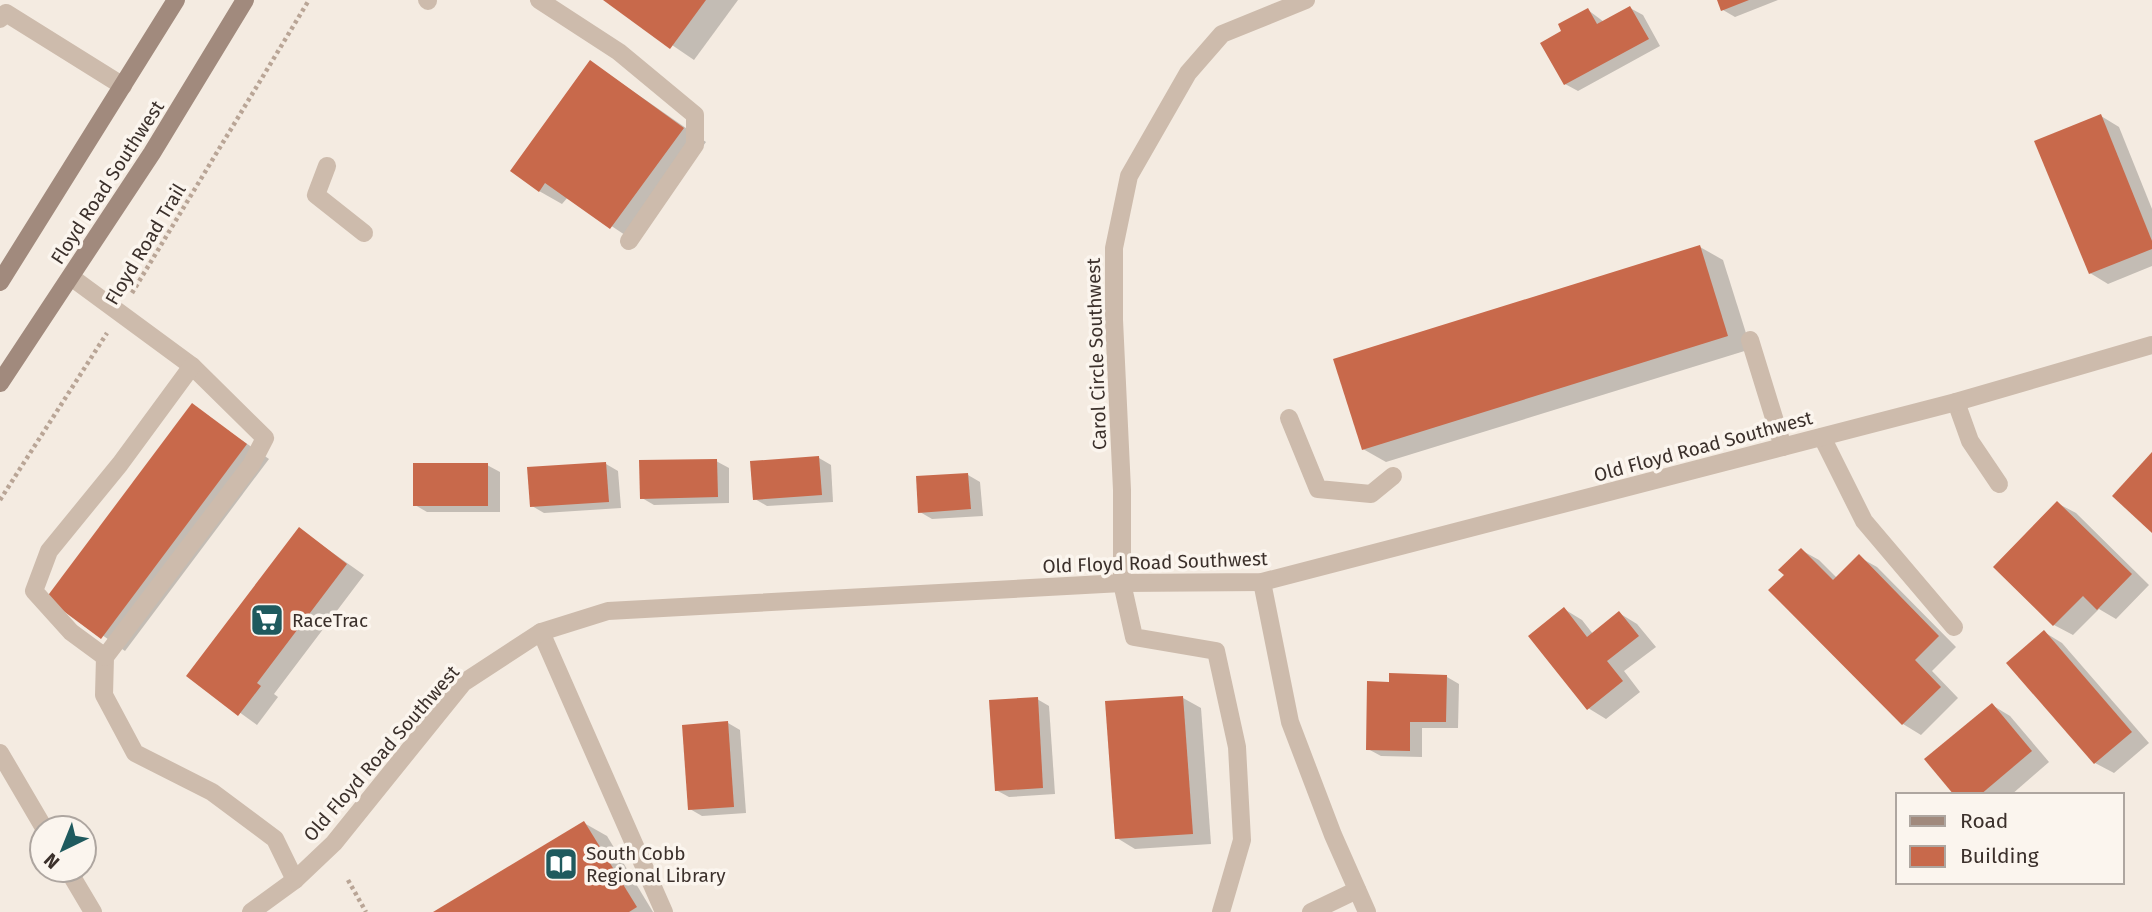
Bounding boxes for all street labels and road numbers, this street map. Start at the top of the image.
street label: Floyd Road Southwest [46,96,169,268]
street label: Floyd Road Trail [100,179,191,309]
street label: Carol Circle Southwest [1082,257,1111,450]
street label: Old Floyd Road Southwest [1591,406,1815,487]
street label: Old Floyd Road Southwest [1042,547,1268,578]
street label: Old Floyd Road Southwest [299,661,464,846]

